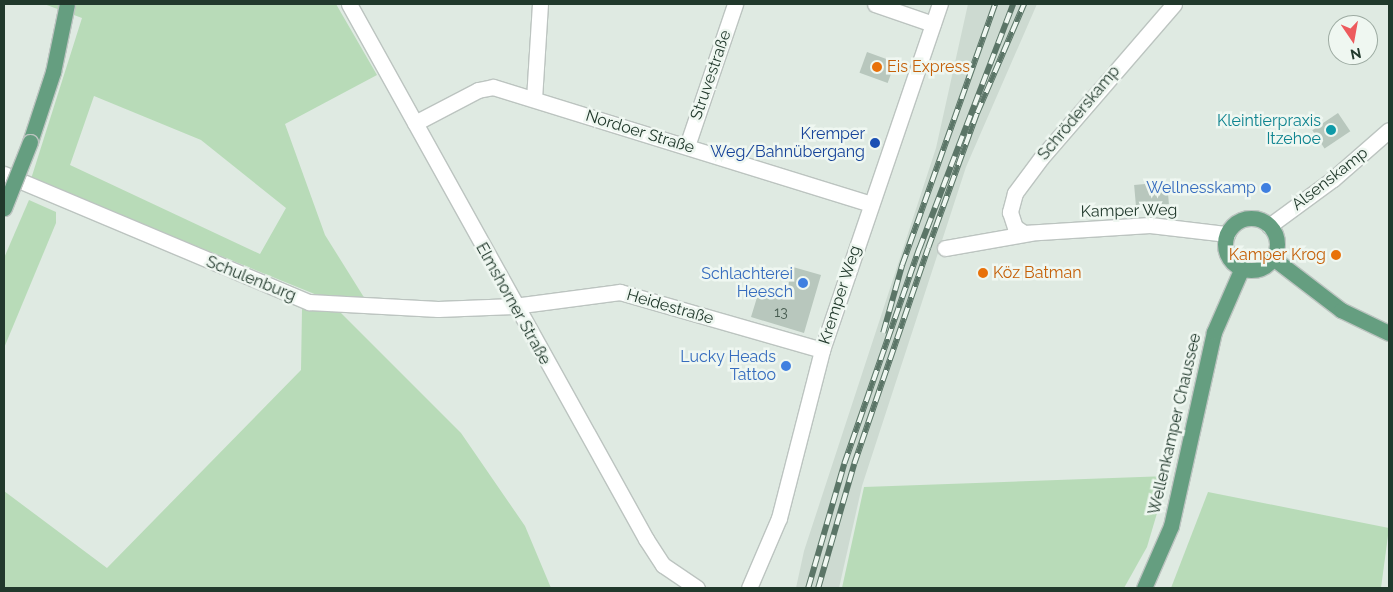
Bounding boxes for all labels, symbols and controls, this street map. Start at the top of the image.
north arrow [1328,15,1378,65]
street label: Struvestraße [687,28,735,122]
text: N [1349,45,1363,63]
place label: Eis Express [887,57,970,77]
marker: Eis Express [871,61,883,73]
street label: Schröderskamp [1034,62,1124,164]
street label: Nordoer Straße [583,106,697,158]
place label: Kleintierpraxis Itzehoe [1217,111,1321,149]
place label: Kremper Weg/Bahnübergang [710,124,865,162]
marker: Kleintierpraxis Itzehoe [1325,124,1337,136]
marker: Kremper Weg/Bahnübergang [869,137,881,149]
street label: Alsenskamp [1288,143,1372,215]
place label: Wellnesskamp [1146,178,1256,198]
marker: Wellnesskamp [1260,182,1272,194]
street label: Kamper Weg [1080,201,1178,221]
street label: Elmshorner Straße [471,240,555,368]
street label: Kremper Weg [815,243,865,347]
place label: Kamper Krog [1228,245,1326,265]
marker: Kamper Krog [1330,249,1342,261]
street label: Schulenburg [203,252,299,306]
place label: Köz Batman [993,263,1082,283]
place label: Schlachterei Heesch [701,264,793,302]
marker: Köz Batman [977,267,989,279]
marker: Schlachterei Heesch [797,277,809,289]
street label: Heidestraße [624,285,716,329]
house number: 13 [774,304,788,320]
street label: Wellenkamper Chaussee [1145,331,1205,517]
place label: Lucky Heads Tattoo [680,347,776,385]
marker: Lucky Heads Tattoo [780,360,792,372]

